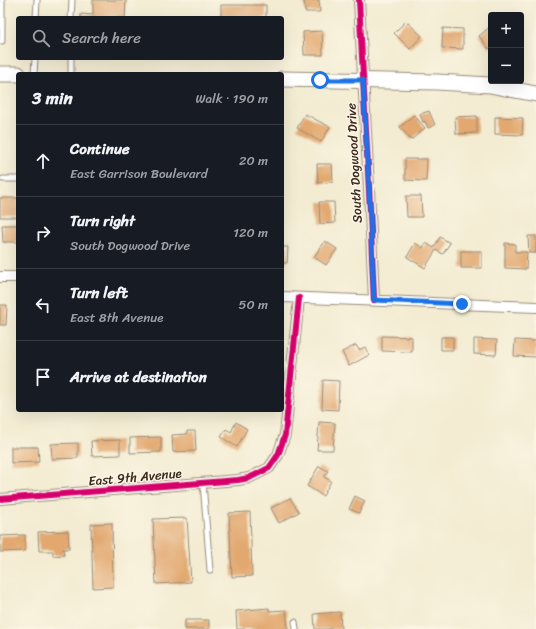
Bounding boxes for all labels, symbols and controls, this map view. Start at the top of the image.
map controls [488,12,524,84]
button: + [488,12,524,48]
search box [16,16,284,60]
text: Search here [62,25,141,51]
icon: search [30,27,52,49]
button: − [488,48,524,84]
route start [311,71,329,89]
text: 3 min [32,83,73,113]
text: Walk · 190 m [195,87,268,110]
street label: South Dogwood Drive [339,102,369,224]
text: Continue [70,136,130,162]
text: 20 m [239,149,268,172]
icon: ahead [32,150,54,172]
text: East Garrison Boulevard [70,162,208,185]
text: Turn right [70,208,135,234]
text: 120 m [233,221,268,244]
icon: right [32,222,54,244]
text: South Dogwood Drive [70,234,190,257]
text: Turn left [70,280,128,306]
text: 50 m [238,293,268,316]
icon: left [32,294,54,316]
route end [453,295,471,313]
text: East 8th Avenue [70,306,164,329]
text: Arrive at destination [70,364,207,390]
icon: arrive [32,366,54,388]
street label: East 9th Avenue [87,461,183,493]

